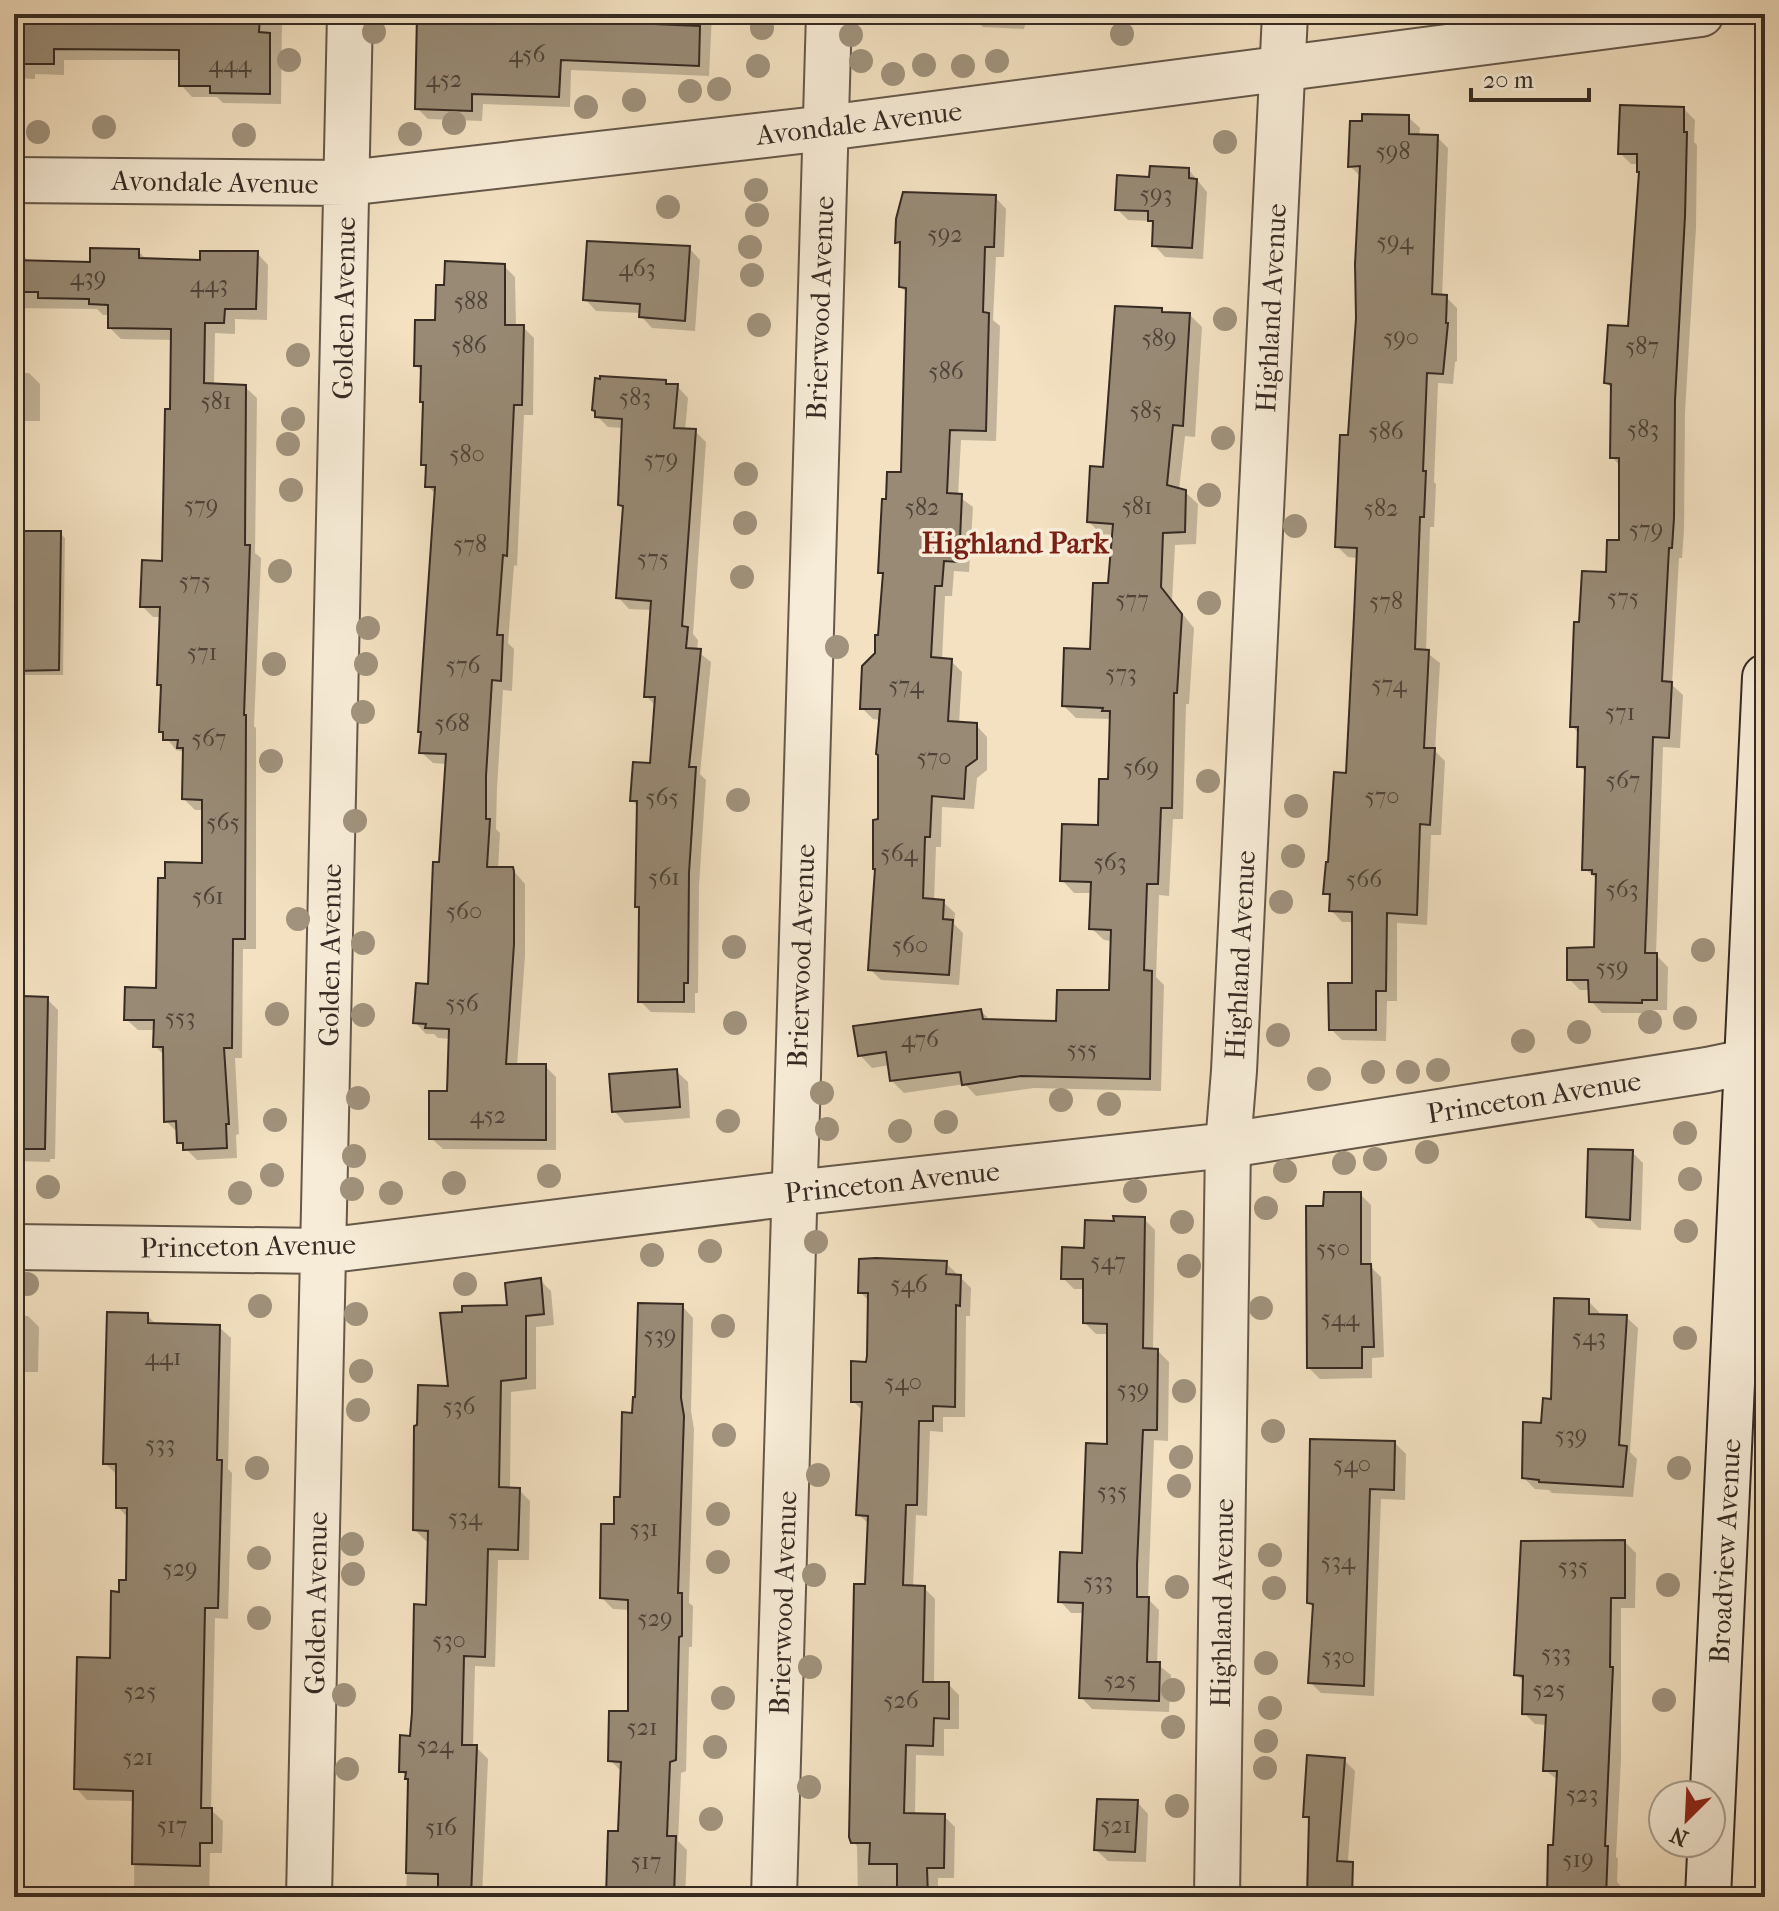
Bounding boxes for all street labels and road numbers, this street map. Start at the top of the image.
street label: Avondale Avenue [753,94,964,152]
street label: Avondale Avenue [110,164,319,200]
street label: Brierwood Avenue [800,195,840,421]
street label: Highland Avenue [1249,202,1293,413]
street label: Golden Avenue [326,216,362,400]
street label: Brierwood Avenue [781,843,821,1069]
street label: Highland Avenue [1218,849,1262,1060]
street label: Golden Avenue [312,863,348,1047]
street label: Princeton Avenue [1425,1064,1643,1130]
street label: Princeton Avenue [783,1154,1001,1210]
street label: Princeton Avenue [140,1228,356,1264]
street label: Broadview Avenue [1703,1438,1747,1664]
street label: Brierwood Avenue [763,1490,803,1716]
street label: Highland Avenue [1204,1498,1240,1708]
street label: Golden Avenue [298,1511,334,1695]

